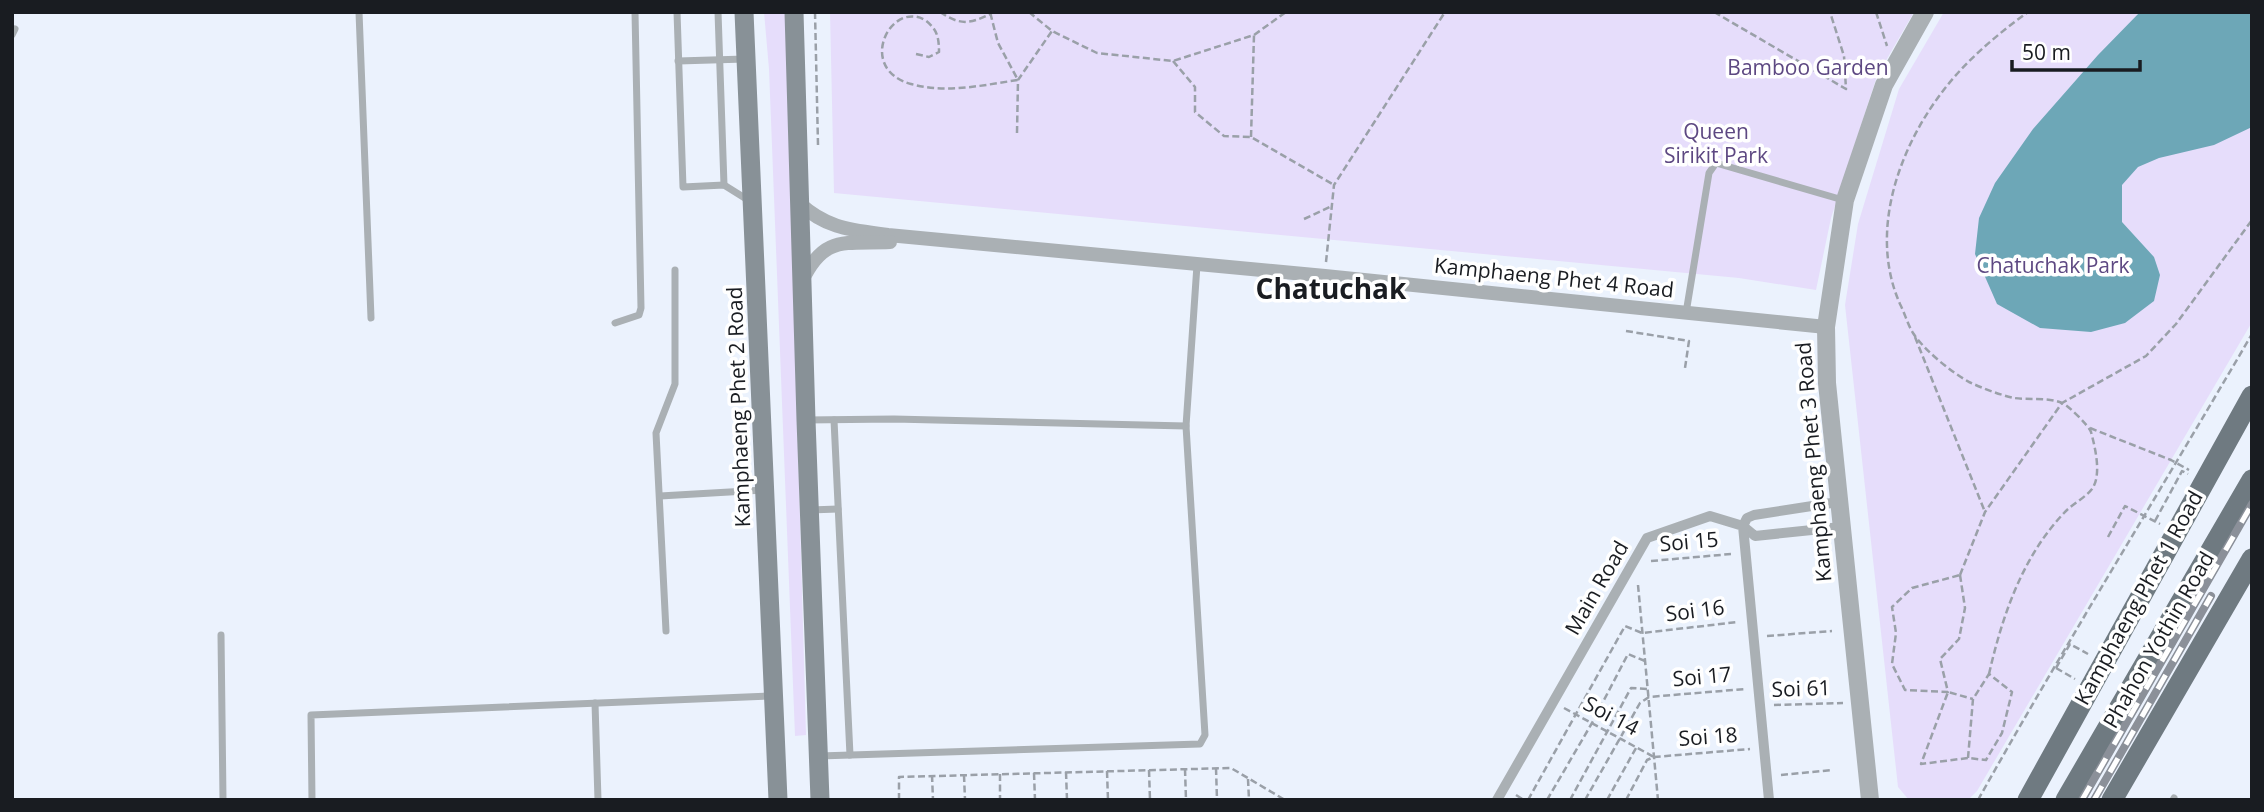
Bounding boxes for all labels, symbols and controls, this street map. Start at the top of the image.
scale bar [2012,28,2140,72]
text: 50 m [2022,38,2071,66]
park label: Bamboo Garden [1727,53,1889,81]
park label: Queen Sirikit Park [1664,117,1768,169]
street label: Kamphaeng Phet 4 Road [1433,251,1675,304]
park label: Chatuchak Park [1976,251,2130,279]
district label: Chatuchak [1256,269,1407,307]
street label: Kamphaeng Phet 2 Road [720,286,756,528]
street label: Kamphaeng Phet 3 Road [1789,341,1837,583]
street label: Kamphaeng Phet 1 Road [2068,485,2209,710]
street label: Soi 15 [1658,524,1719,558]
street label: Main Road [1558,535,1634,640]
street label: Phahon Yothin Road [2096,546,2220,733]
street label: Soi 16 [1664,593,1726,627]
street label: Soi 17 [1671,659,1732,693]
street label: Soi 61 [1771,673,1831,703]
street label: Soi 14 [1579,689,1644,741]
street label: Soi 18 [1678,720,1738,752]

